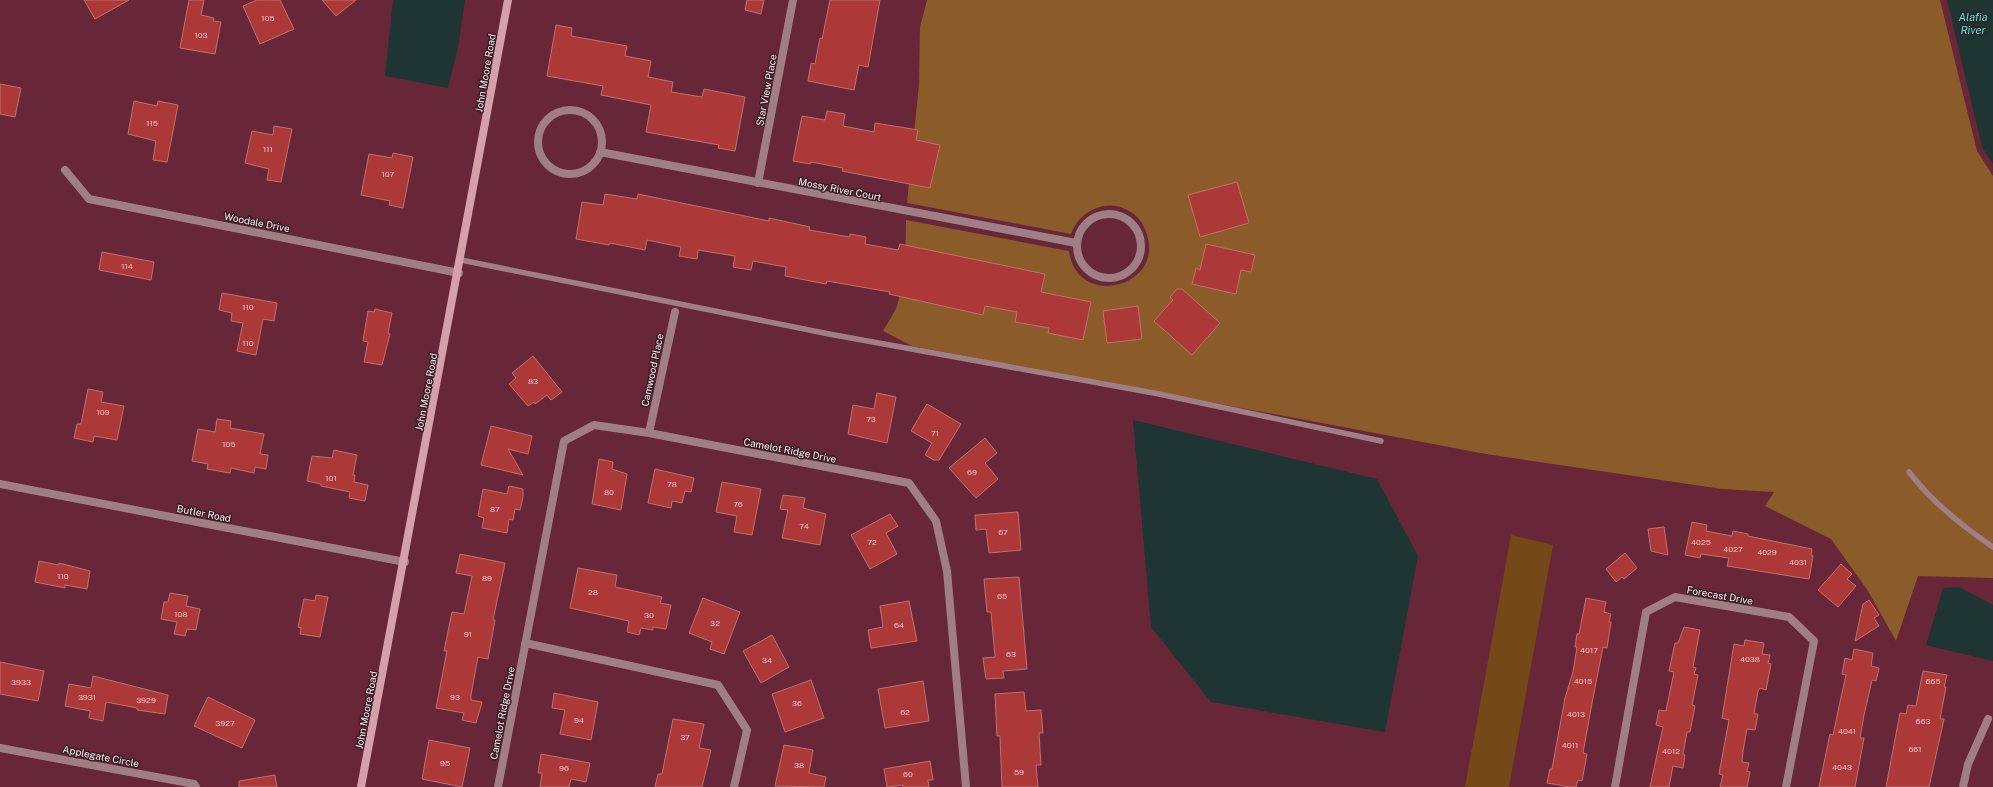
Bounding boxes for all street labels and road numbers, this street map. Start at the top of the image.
street label: John Moore Road [472,33,498,113]
street label: Star View Place [753,53,779,127]
street label: Mossy River Court [797,175,883,203]
street label: Woodale Drive [223,210,291,234]
street label: Camwood Place [638,332,666,408]
street label: John Moore Road [413,352,439,432]
street label: Camelot Ridge Drive [743,435,838,465]
street label: Butler Road [176,502,232,524]
street label: Forecast Drive [1686,583,1754,607]
street label: Camelot Ridge Drive [487,665,517,760]
street label: John Moore Road [353,670,379,750]
street label: Applegate Circle [62,743,141,769]

